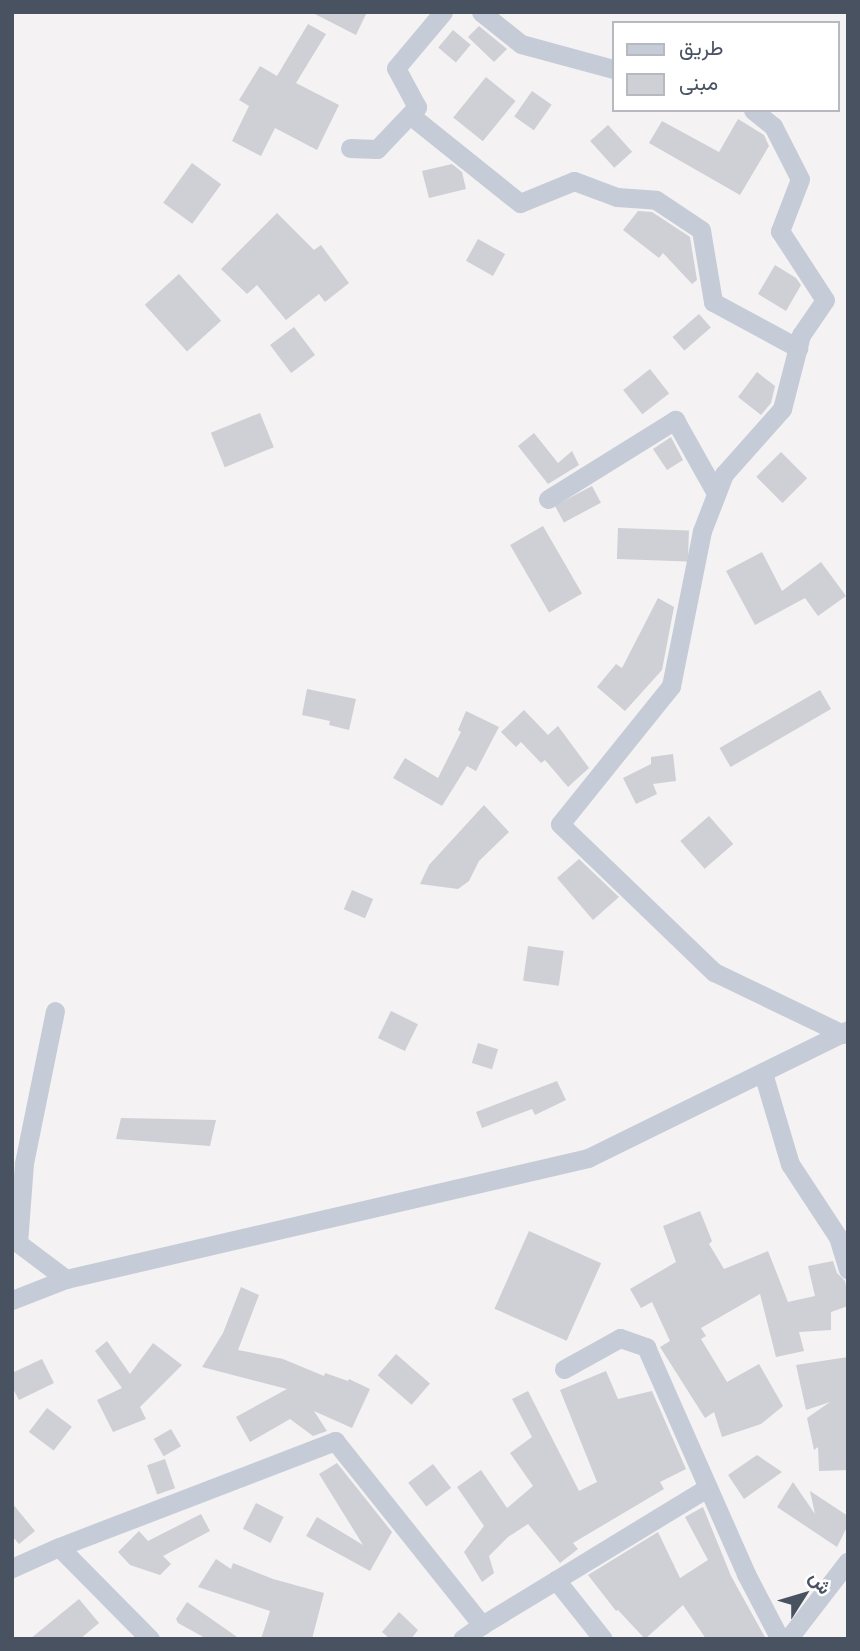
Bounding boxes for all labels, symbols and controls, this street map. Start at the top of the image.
legend [612,21,839,112]
text: طريق [679,33,724,61]
text: مبنى [679,68,718,96]
north arrow [769,1560,839,1630]
text: ش [804,1566,837,1599]

